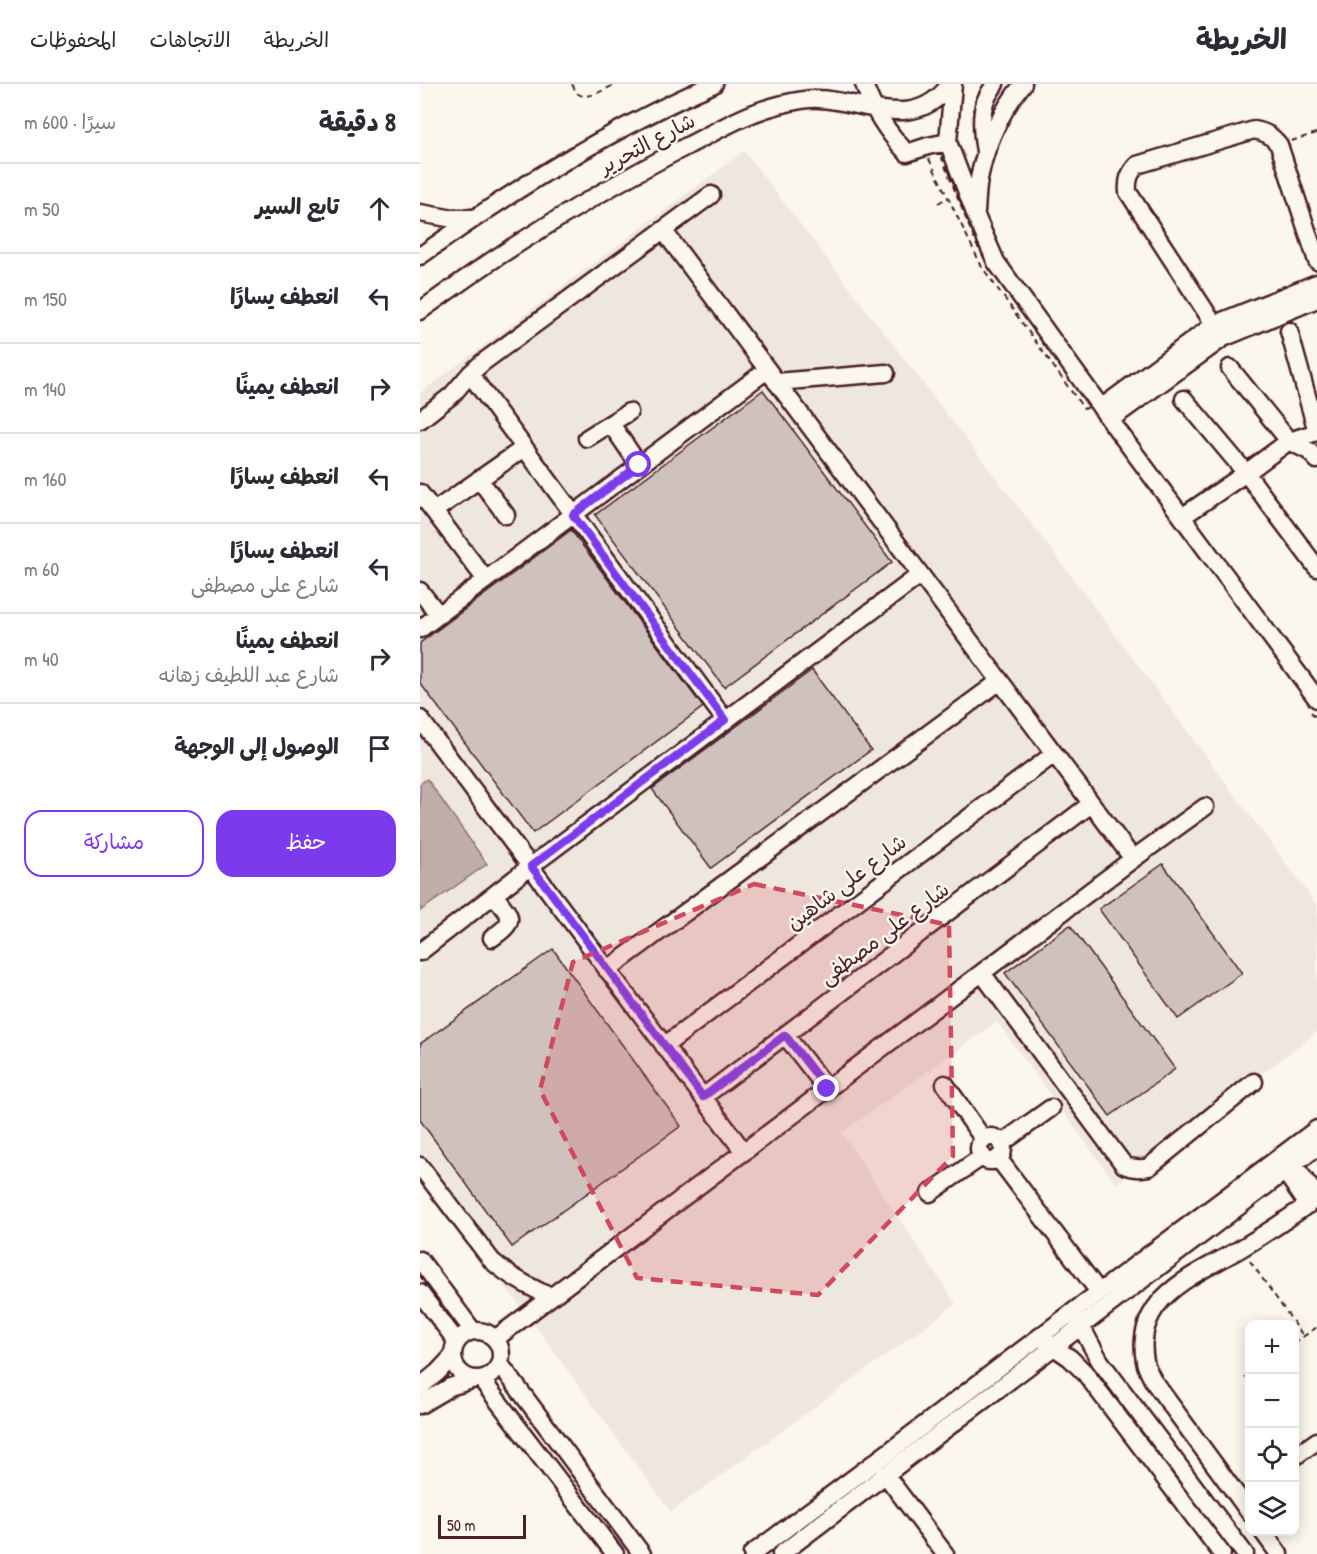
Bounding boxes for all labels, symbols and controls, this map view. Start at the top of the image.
text: الخريطة [1196,20,1287,58]
text: المحفوظات [30,25,116,54]
text: الاتجاهات [149,25,231,54]
text: الخريطة [264,25,329,54]
text: 8 دقيقة [319,104,396,139]
street label: شارع التحرير [592,106,701,182]
text: سيرًا · 600 m [24,108,116,135]
text: تابع السير [256,191,339,221]
icon: ahead [363,192,396,225]
text: 50 m [24,195,60,222]
text: انعطف يسارًا [230,281,339,311]
icon: left [363,282,396,315]
text: 150 m [24,285,67,312]
text: انعطف يمينًا [236,371,339,401]
icon: right [363,372,396,405]
text: 140 m [24,375,66,402]
route start [625,451,651,477]
text: انعطف يسارًا [230,461,339,491]
icon: left [363,462,396,495]
text: 160 m [24,465,66,492]
text: انعطف يسارًا [230,535,339,565]
icon: left [363,552,396,585]
text: 60 m [24,555,59,582]
text: شارع على مصطفى [191,571,339,598]
text: انعطف يمينًا [236,625,339,655]
icon: right [363,642,396,675]
text: 40 m [24,645,59,672]
text: شارع عبد اللطيف زهانه [158,661,339,688]
text: الوصول إلى الوجهة [174,731,339,761]
icon: arrive [363,732,396,765]
button: مشاركة [24,810,204,877]
button: حفظ [216,810,396,877]
street label: شارع على شاهين [780,827,913,938]
street label: شارع على مصطفى [813,875,956,992]
route end [813,1075,839,1101]
map controls [1245,1320,1299,1536]
button: + [1245,1320,1299,1374]
button: − [1245,1374,1299,1428]
button: locate [1245,1428,1299,1482]
button: layers [1245,1482,1299,1536]
scale bar [438,1512,526,1540]
text: 50 m [447,1514,476,1536]

